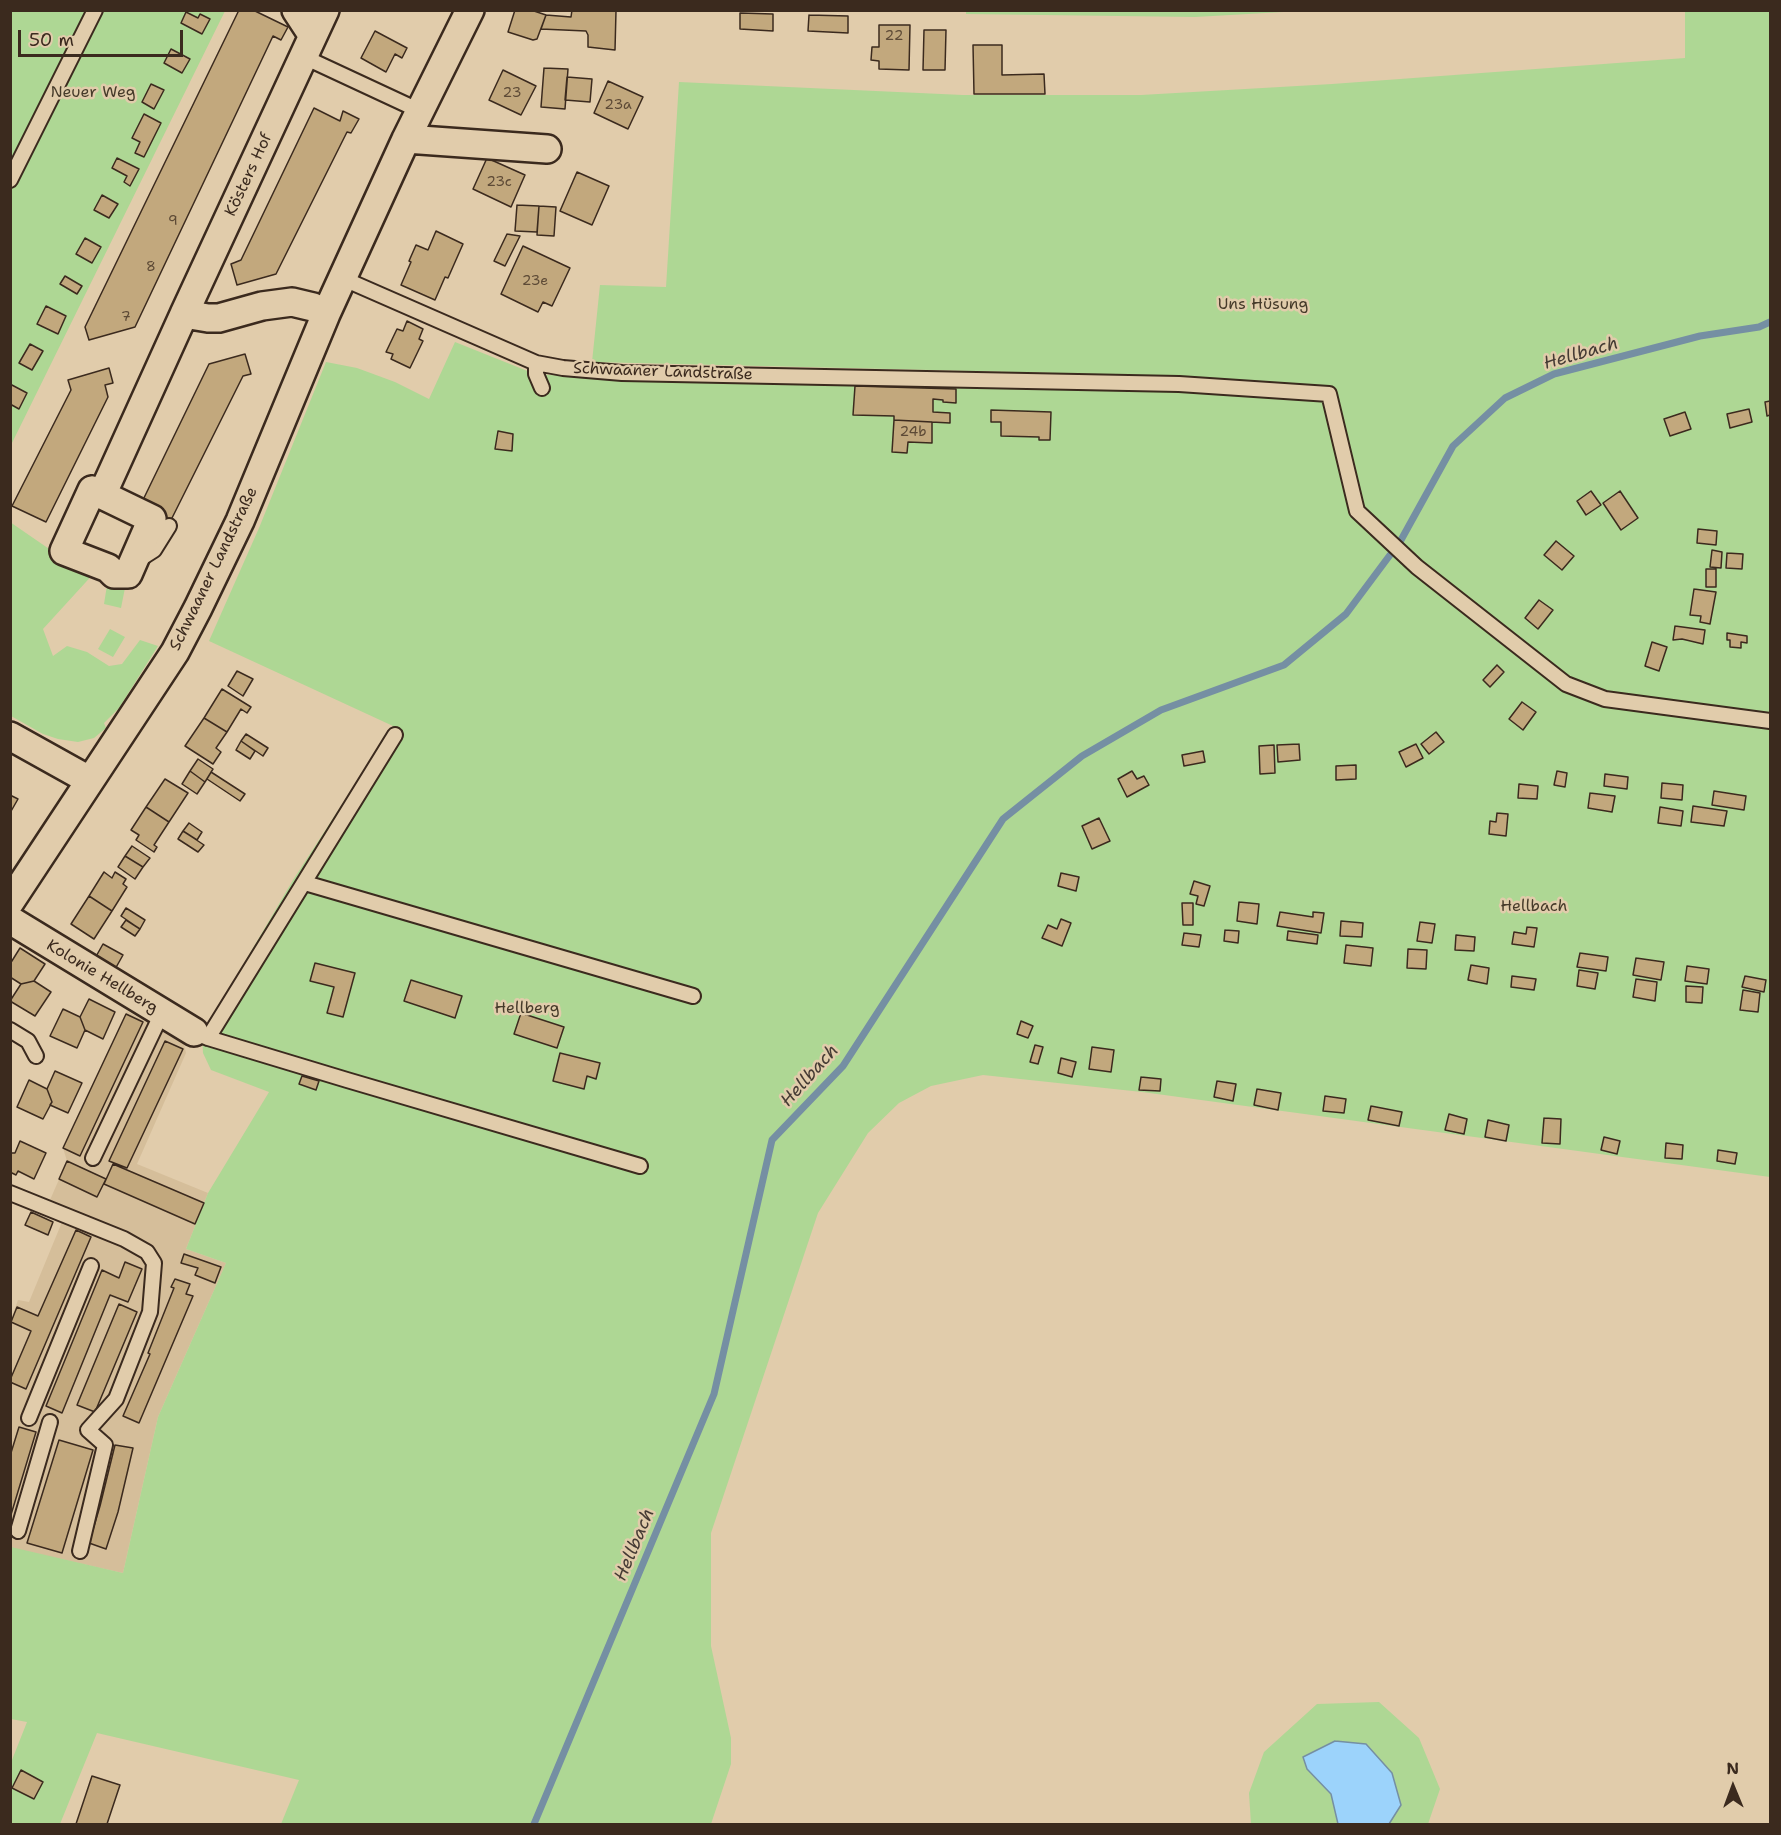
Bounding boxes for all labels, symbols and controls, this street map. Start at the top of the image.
scale bar [21,18,186,56]
text: 50 m [29,28,74,52]
house number: 22 [885,28,903,44]
park label: Neuer Weg [50,83,136,103]
house number: 23 [503,85,521,101]
house number: 23a [604,97,632,113]
street label: Kösters Hof [221,130,277,220]
house number: 23c [486,174,512,190]
house number: 9 [168,213,178,229]
house number: 8 [146,259,156,275]
house number: 23e [522,273,548,289]
park label: Uns Hüsung [1218,295,1308,315]
house number: 7 [121,309,131,325]
water label: Hellbach [1541,333,1621,375]
street label: Schwaaner Landstraße [573,359,753,385]
house number: 24b [900,424,926,440]
street label: Schwaaner Landstraße [166,484,262,654]
park label: Hellbach [1500,897,1568,917]
street label: Kolonie Hellberg [43,936,161,1018]
park label: Hellberg [495,999,559,1019]
water label: Hellbach [776,1040,844,1112]
water label: Hellbach [610,1506,660,1584]
north arrow [1703,1757,1763,1817]
text: N [1726,1758,1739,1779]

